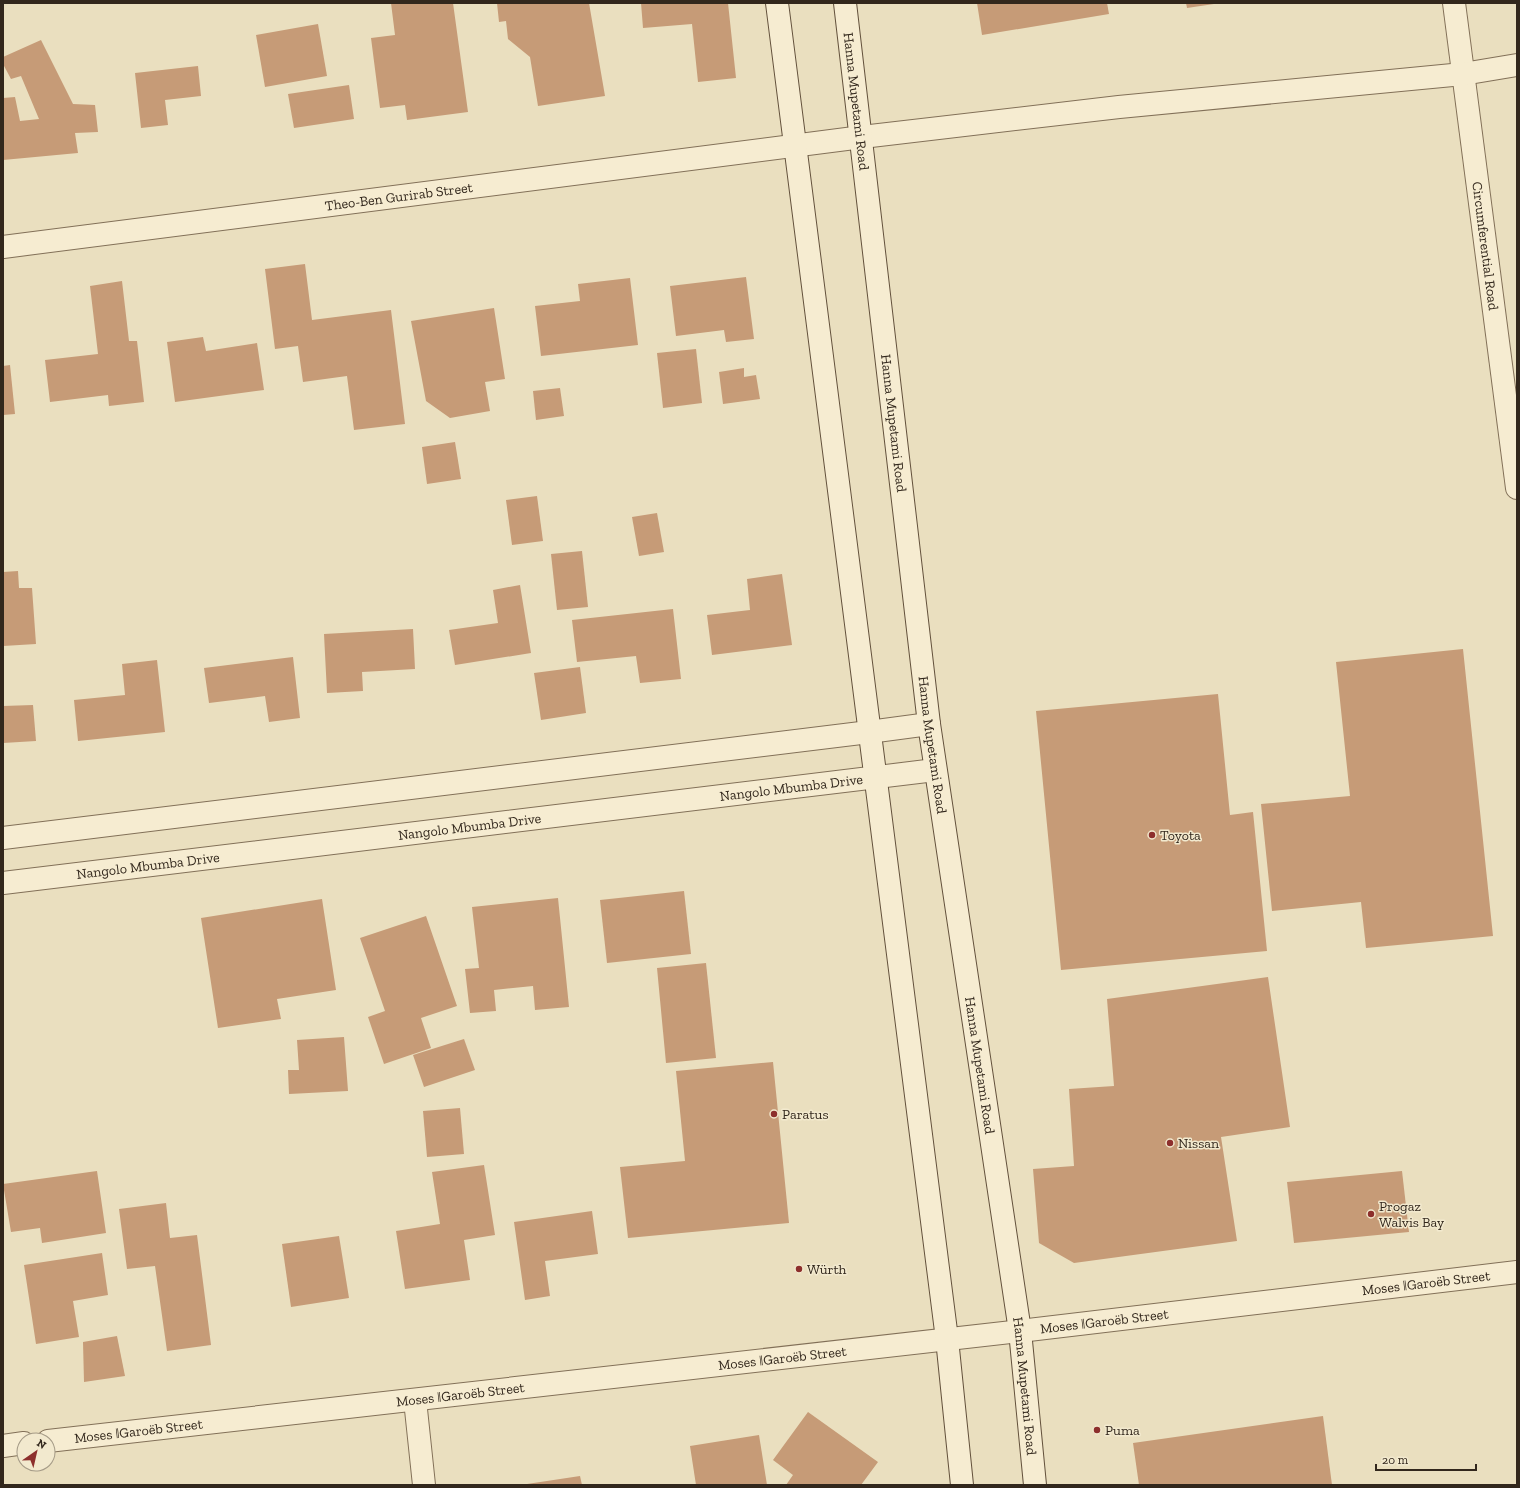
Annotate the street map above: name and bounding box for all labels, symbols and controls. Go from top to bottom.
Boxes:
street label: Hanna Mupetami Road [839,32,872,172]
street label: Theo-Ben Gurirab Street [324,179,474,215]
street label: Circumferential Road [1468,181,1502,312]
street label: Hanna Mupetami Road [877,353,910,493]
street label: Hanna Mupetami Road [914,675,950,815]
street label: Nangolo Mbumba Drive [719,771,864,805]
street label: Nangolo Mbumba Drive [397,810,543,844]
place label: Toyota [1160,827,1201,844]
marker: Toyota [1147,830,1157,840]
street label: Nangolo Mbumba Drive [75,849,221,883]
street label: Hanna Mupetami Road [961,996,998,1136]
place label: Paratus [782,1106,829,1123]
marker: Paratus [769,1109,779,1119]
place label: Nissan [1178,1135,1219,1152]
marker: Nissan [1165,1138,1175,1148]
place label: Progaz Walvis Bay [1379,1198,1445,1231]
marker: Progaz Walvis Bay [1366,1209,1376,1219]
place label: Würth [807,1261,847,1278]
marker: Würth [794,1264,804,1274]
street label: Moses ǁGaroëb Street [1361,1267,1492,1299]
street label: Moses ǁGaroëb Street [1039,1305,1170,1338]
street label: Hanna Mupetami Road [1009,1316,1040,1456]
street label: Moses ǁGaroëb Street [717,1343,848,1374]
street label: Moses ǁGaroëb Street [395,1379,526,1411]
street label: Moses ǁGaroëb Street [73,1415,204,1447]
place label: Puma [1105,1422,1140,1439]
marker: Puma [1092,1425,1102,1435]
north arrow [16,1432,56,1472]
text: N [34,1436,49,1452]
scale bar [1376,1446,1476,1472]
text: 20 m [1382,1453,1409,1467]

